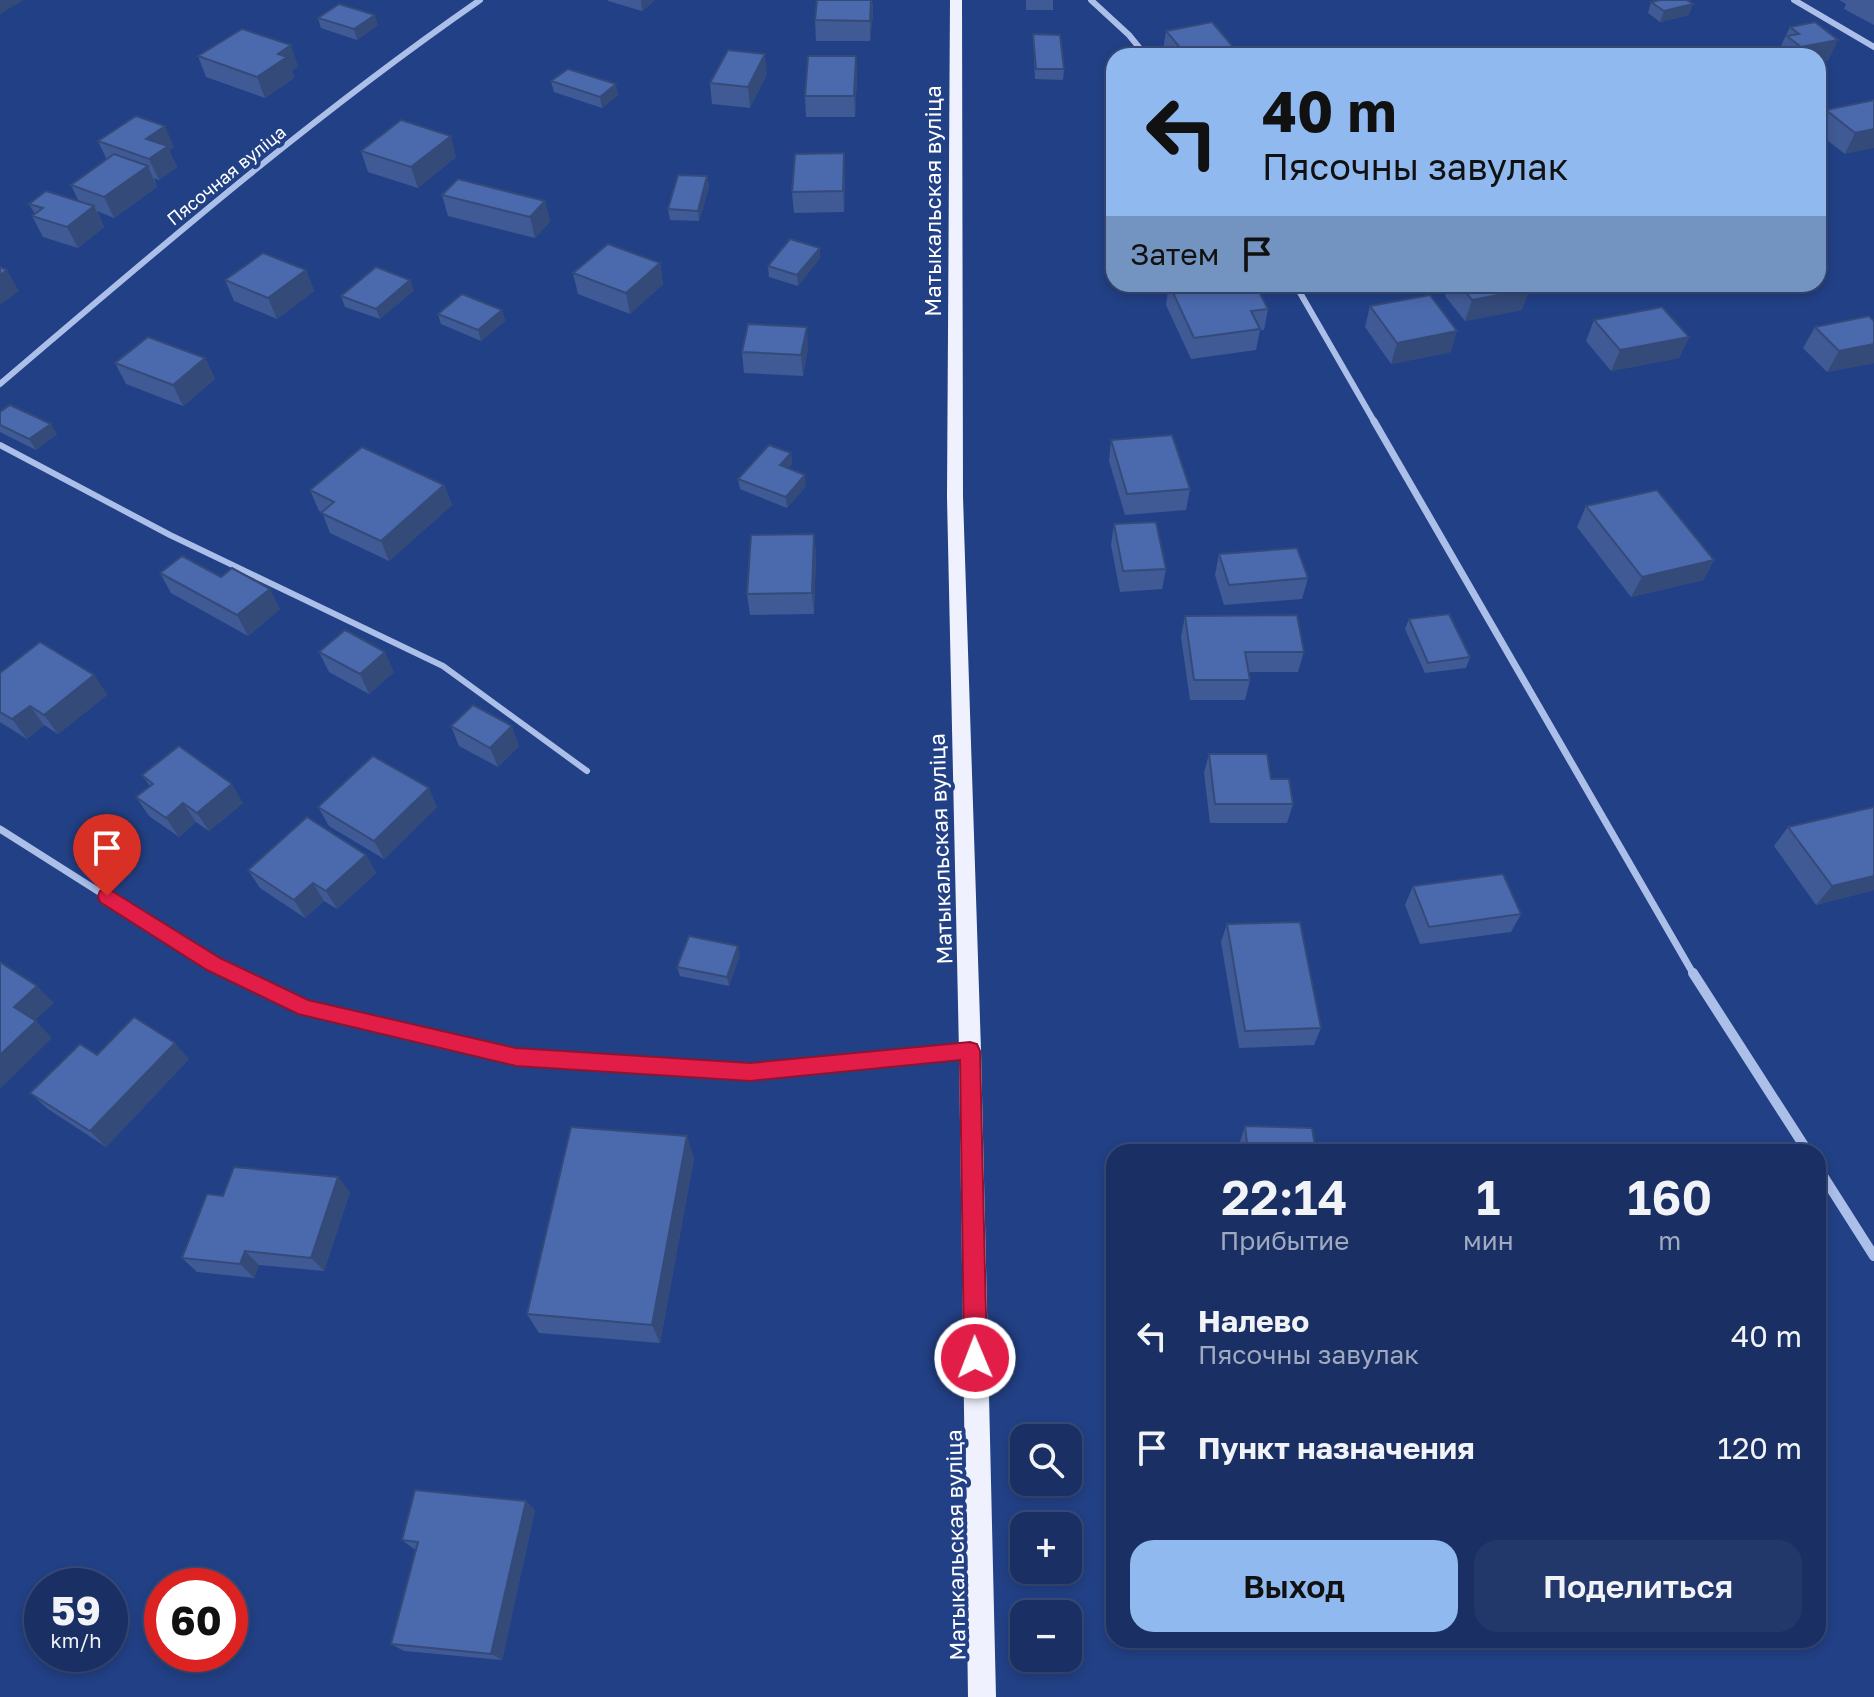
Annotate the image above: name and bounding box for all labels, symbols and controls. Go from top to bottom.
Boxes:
text: 40 m [1262,77,1396,144]
icon: left [1130,80,1234,184]
street label: Матыкальская вуліца [919,85,946,317]
street label: Пясочная вуліца [162,120,290,230]
text: Пясочны завулак [1262,145,1568,188]
icon: arrive [1235,232,1279,276]
text: Затем [1130,236,1219,272]
street label: Матыкальская вуліца [922,733,958,965]
pin [73,814,141,896]
icon: arrive [85,826,129,870]
text: 22:14 [1221,1168,1348,1226]
text: 1 [1476,1168,1500,1226]
text: 160 [1627,1168,1712,1226]
text: Прибытие [1220,1225,1349,1256]
text: мин [1463,1225,1514,1256]
text: m [1658,1225,1681,1256]
text: Налево [1198,1303,1309,1339]
icon: left [1130,1314,1174,1358]
position arrow [933,1316,1017,1400]
text: 40 m [1731,1318,1802,1354]
text: Пясочны завулак [1198,1339,1419,1370]
map controls [1010,1424,1082,1672]
button: search [1010,1424,1082,1496]
icon: arrive [1130,1426,1174,1470]
street label: Матыкальская вуліца [939,1429,971,1661]
text: Пункт назначения [1198,1430,1475,1466]
text: 120 m [1717,1430,1802,1466]
button: + [1010,1512,1082,1584]
button: Выход [1130,1540,1458,1632]
button: Поделиться [1474,1540,1802,1632]
speed limit sign: 60 [144,1568,248,1672]
text: 59 [51,1586,101,1634]
button: − [1010,1600,1082,1672]
text: km/h [51,1628,101,1652]

